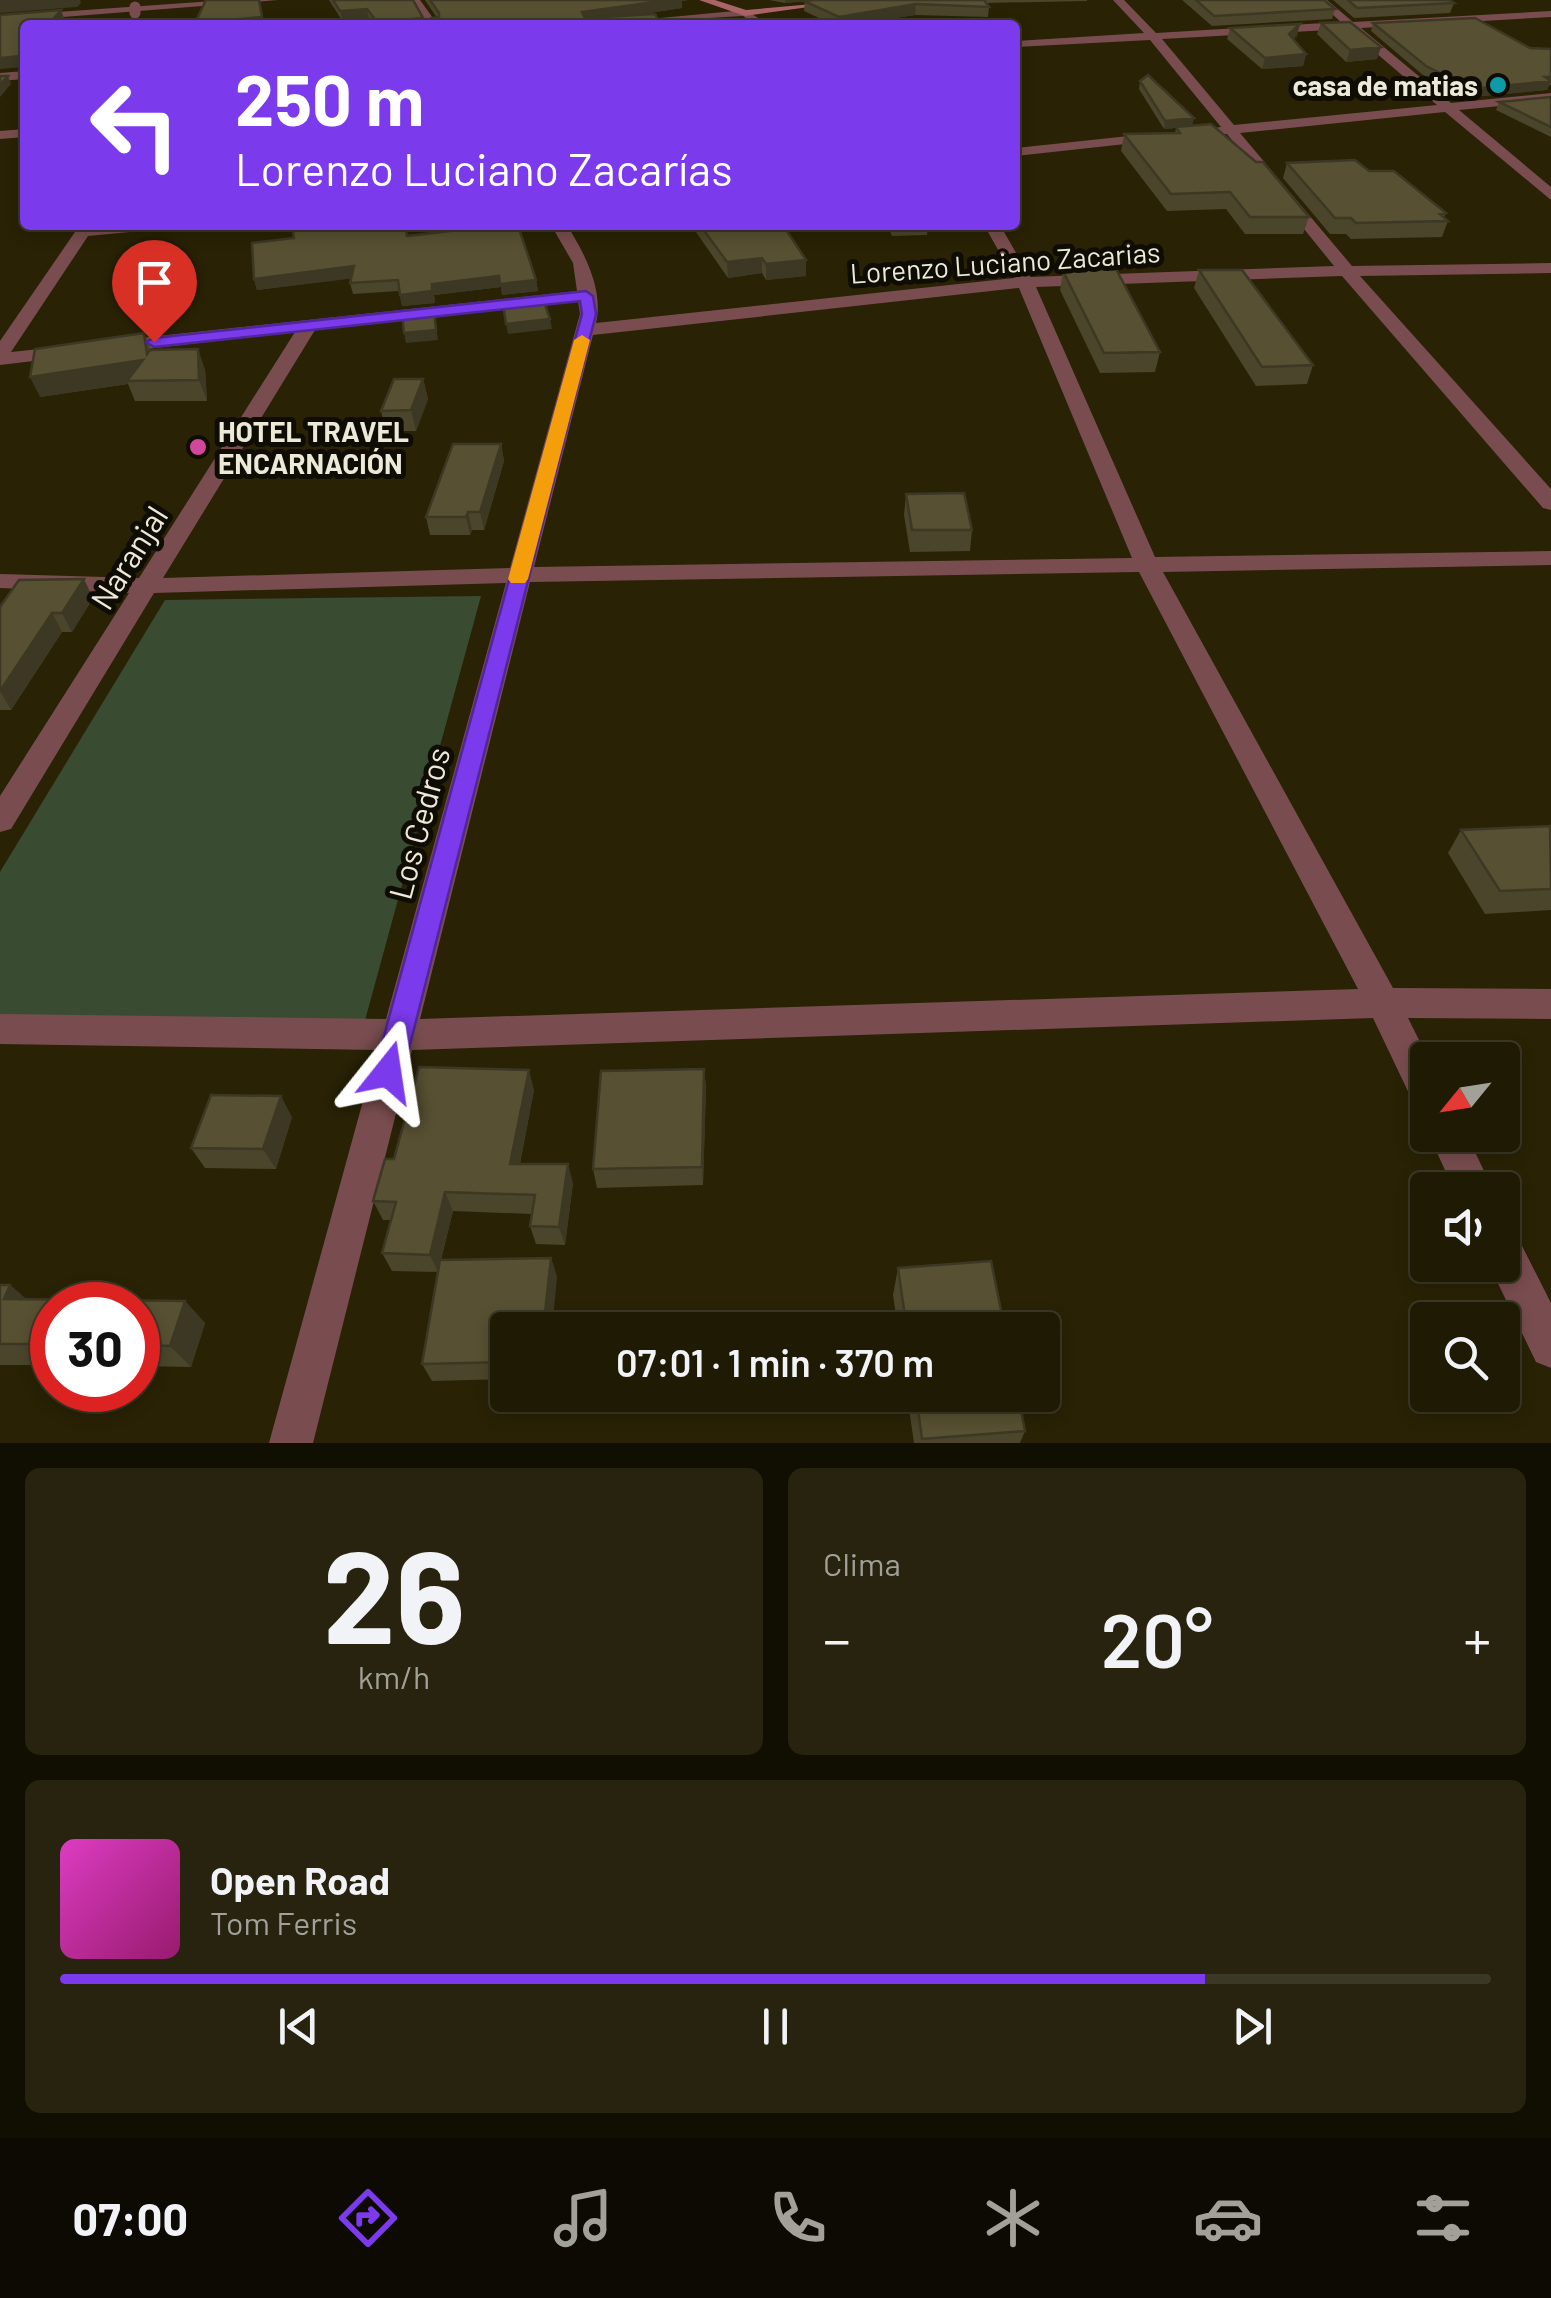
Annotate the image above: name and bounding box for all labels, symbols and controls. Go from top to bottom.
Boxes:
text: 250 m [235,56,424,140]
icon: left [70,60,200,190]
place label: casa de matias [1293,68,1478,102]
marker: casa de matias [1487,74,1509,96]
text: Lorenzo Luciano Zacarías [235,141,733,195]
street label: Lorenzo Luciano Zacarias [849,234,1161,290]
pin [112,240,197,343]
icon: arrive [127,255,182,310]
place label: HOTEL TRAVEL ENCARNACIÓN [218,414,409,480]
marker: HOTEL TRAVEL ENCARNACIÓN [187,436,209,458]
street label: Naranjal [81,498,175,616]
street label: Los Cedros [380,743,456,903]
position arrow [336,1020,440,1124]
north arrow [1410,1042,1520,1152]
map controls [1410,1042,1520,1412]
button: sound [1410,1172,1520,1282]
speed limit sign: 30 [30,1282,160,1412]
button: search [1410,1302,1520,1412]
text: 07:01 · 1 min · 370 m [616,1339,934,1385]
text: 26 [323,1514,465,1670]
text: Clima [823,1544,901,1582]
text: 20° [1101,1593,1213,1683]
text: − [823,1605,851,1671]
text: + [1463,1605,1491,1671]
text: km/h [358,1657,430,1695]
text: Open Road [210,1857,390,1903]
text: Tom Ferris [210,1903,357,1941]
icon: previous [271,1999,326,2054]
icon: pause [748,1999,803,2054]
icon: next [1225,1999,1280,2054]
icon: directions [333,2183,403,2253]
icon: music [548,2183,618,2253]
icon: phone [763,2183,833,2253]
icon: climate [978,2183,1048,2253]
icon: car [1193,2183,1263,2253]
icon: filters [1408,2183,1478,2253]
text: 07:00 [73,2191,188,2245]

